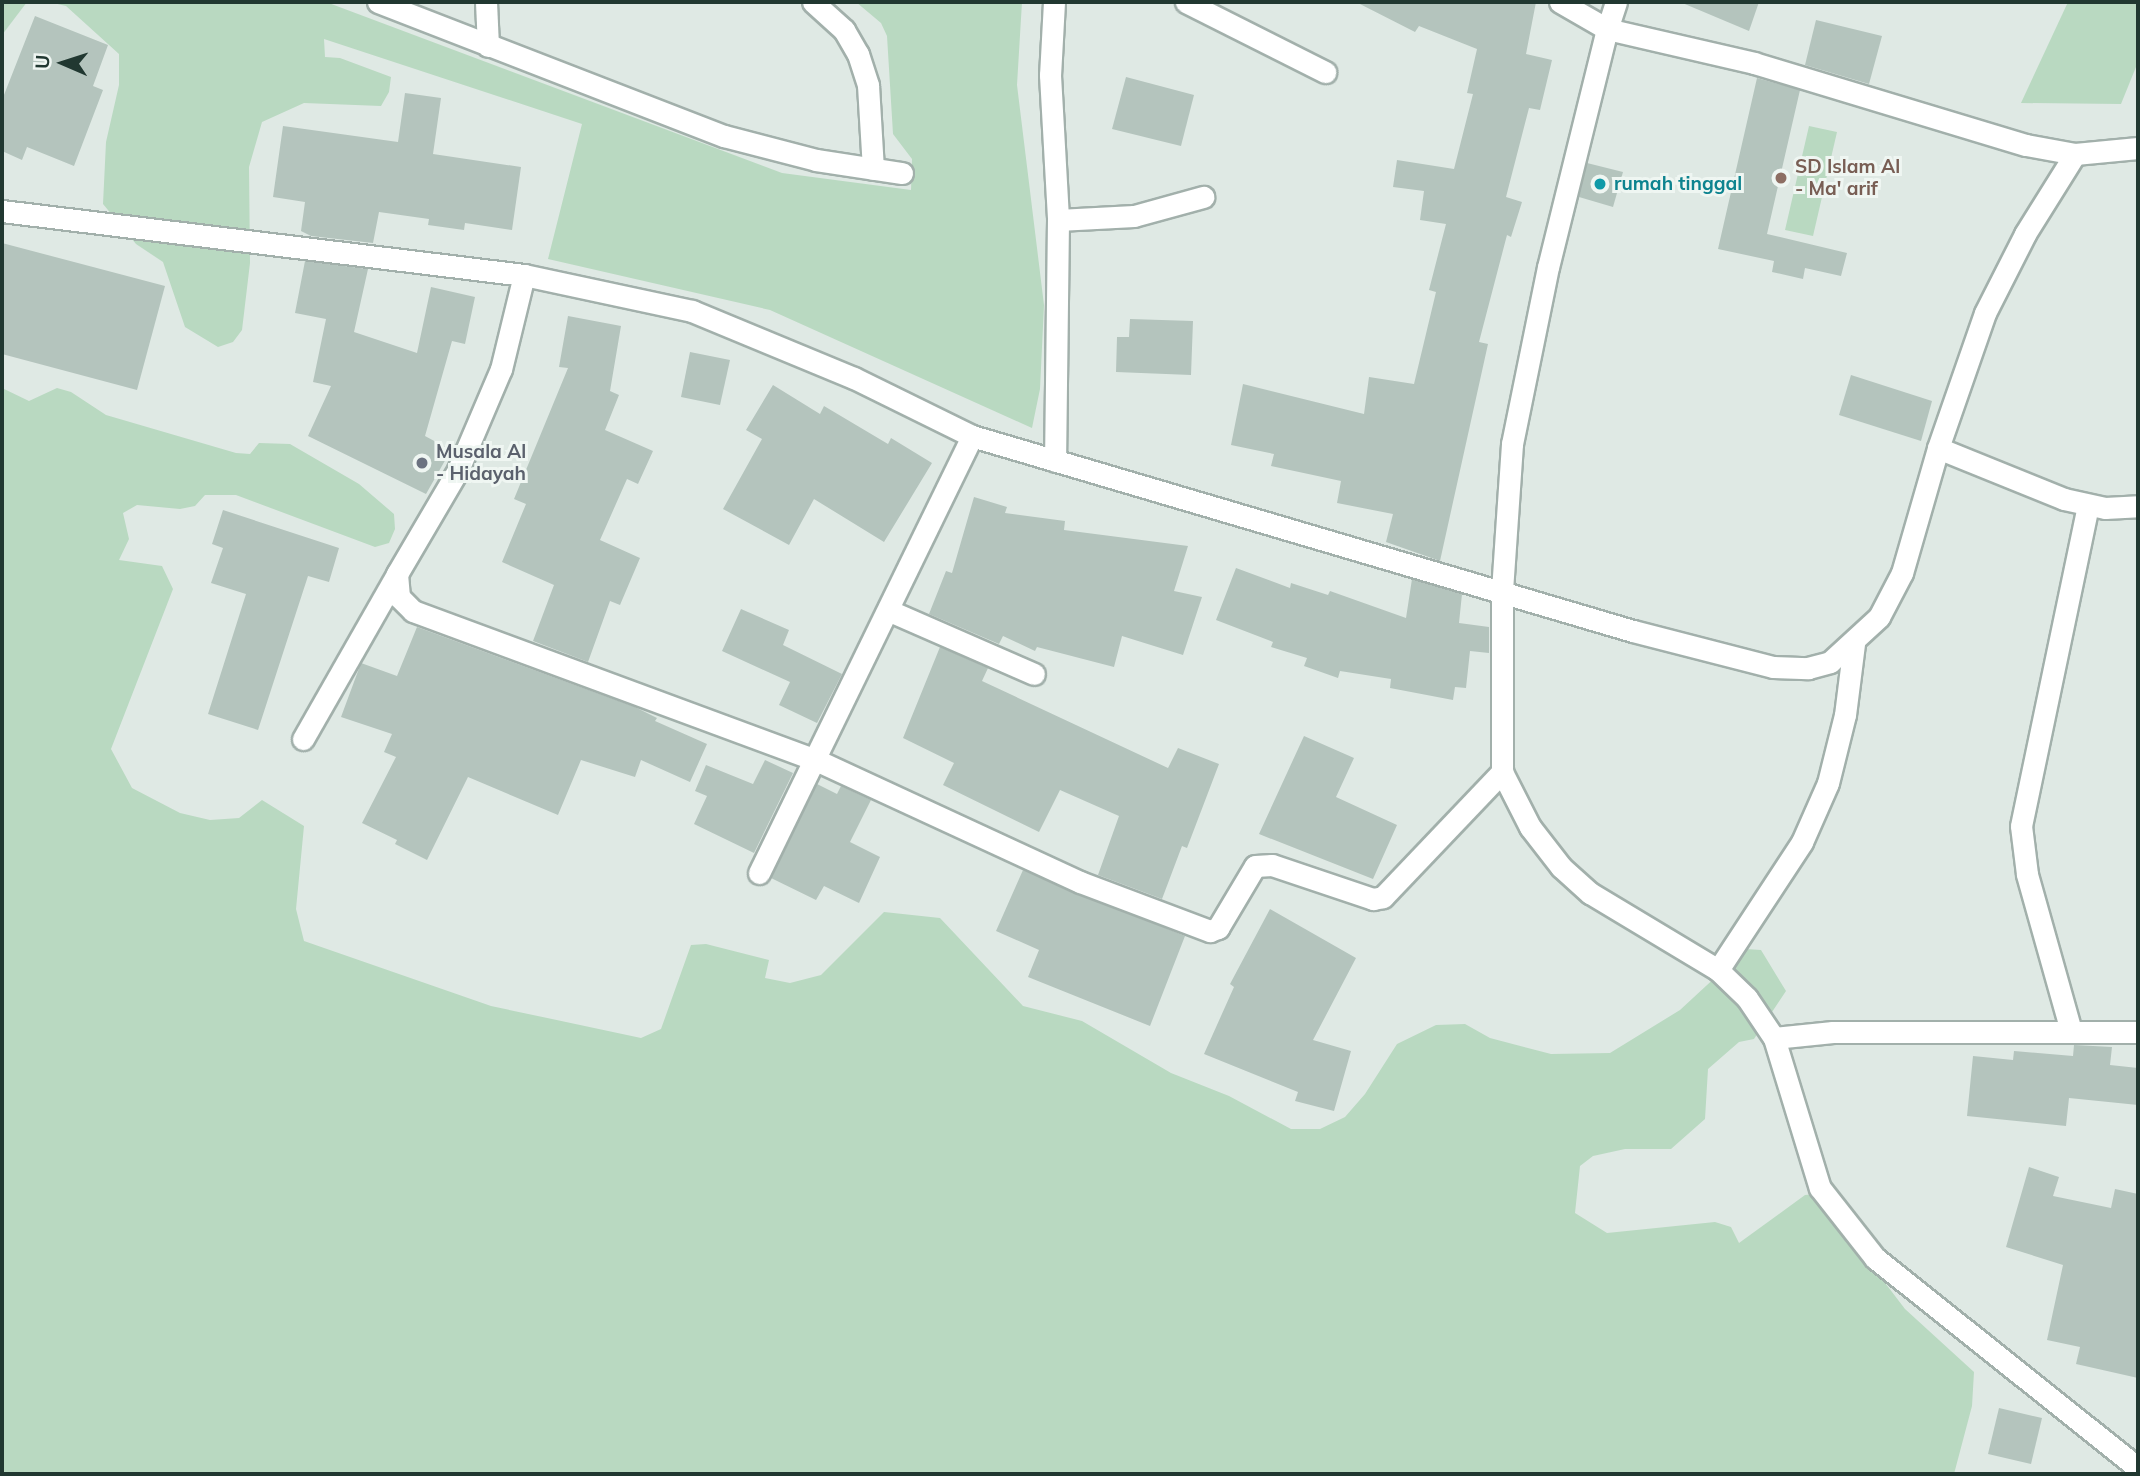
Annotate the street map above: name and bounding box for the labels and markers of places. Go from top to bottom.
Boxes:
place label: SD Islam Al - Ma' arif [1795,156,1900,200]
marker: SD Islam Al - Ma' arif [1773,170,1789,186]
place label: rumah tinggal [1614,173,1742,195]
marker: rumah tinggal [1592,176,1608,192]
place label: Musala Al - Hidayah [436,441,526,485]
marker: Musala Al - Hidayah [414,455,430,471]

